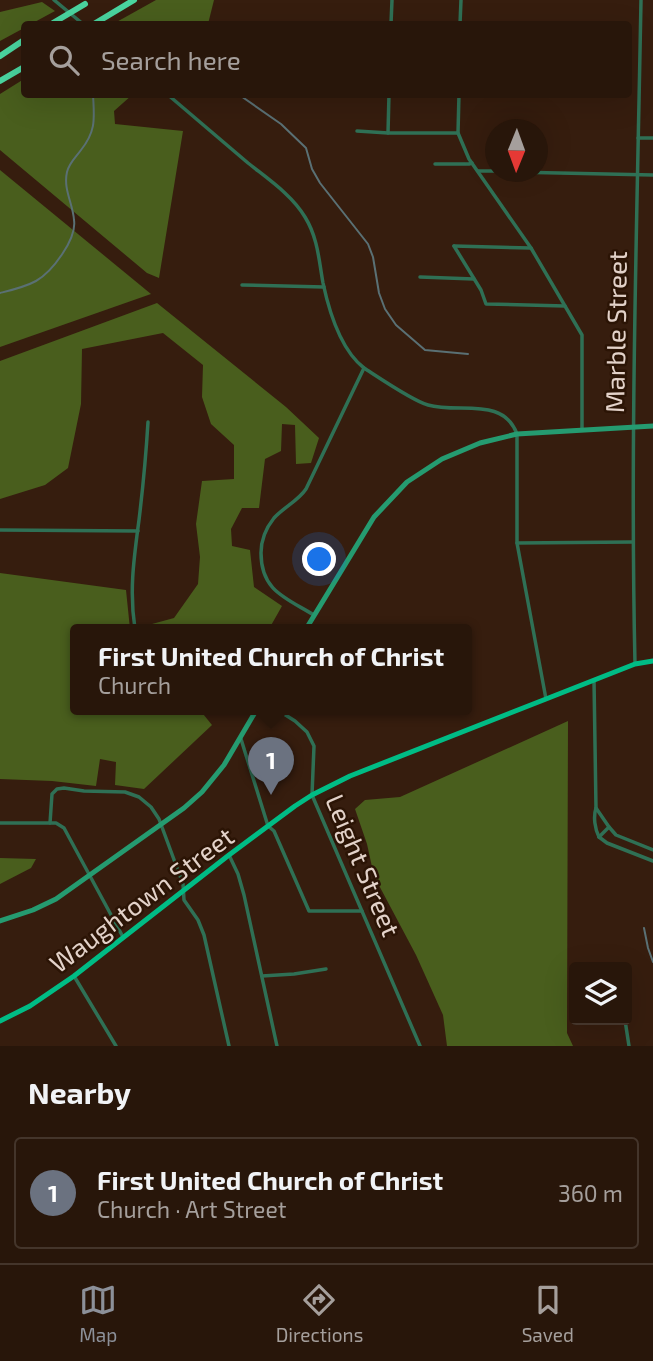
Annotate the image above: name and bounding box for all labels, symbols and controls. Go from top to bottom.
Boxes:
search box [21,21,632,98]
icon: search [45,41,83,79]
text: Search here [101,44,241,75]
north arrow [485,119,548,182]
street label: Marble Street [598,251,632,413]
your location [302,542,336,576]
popup [70,624,472,715]
text: First United Church of Christ [98,640,444,671]
text: Church [98,671,171,699]
pin: 1 [248,737,294,795]
street label: Leight Street [320,789,408,941]
street label: Waughtown Street [43,820,239,978]
map controls [569,962,632,1025]
button: layers [569,962,632,1025]
text: Nearby [28,1074,131,1110]
text: First United Church of Christ [97,1164,443,1195]
text: 1 [48,1179,58,1207]
text: 360 m [558,1179,623,1207]
text: Church · Art Street [97,1195,287,1223]
tab: Map [79,1281,117,1346]
tab: Directions [276,1281,363,1346]
tab: Saved [522,1281,574,1346]

